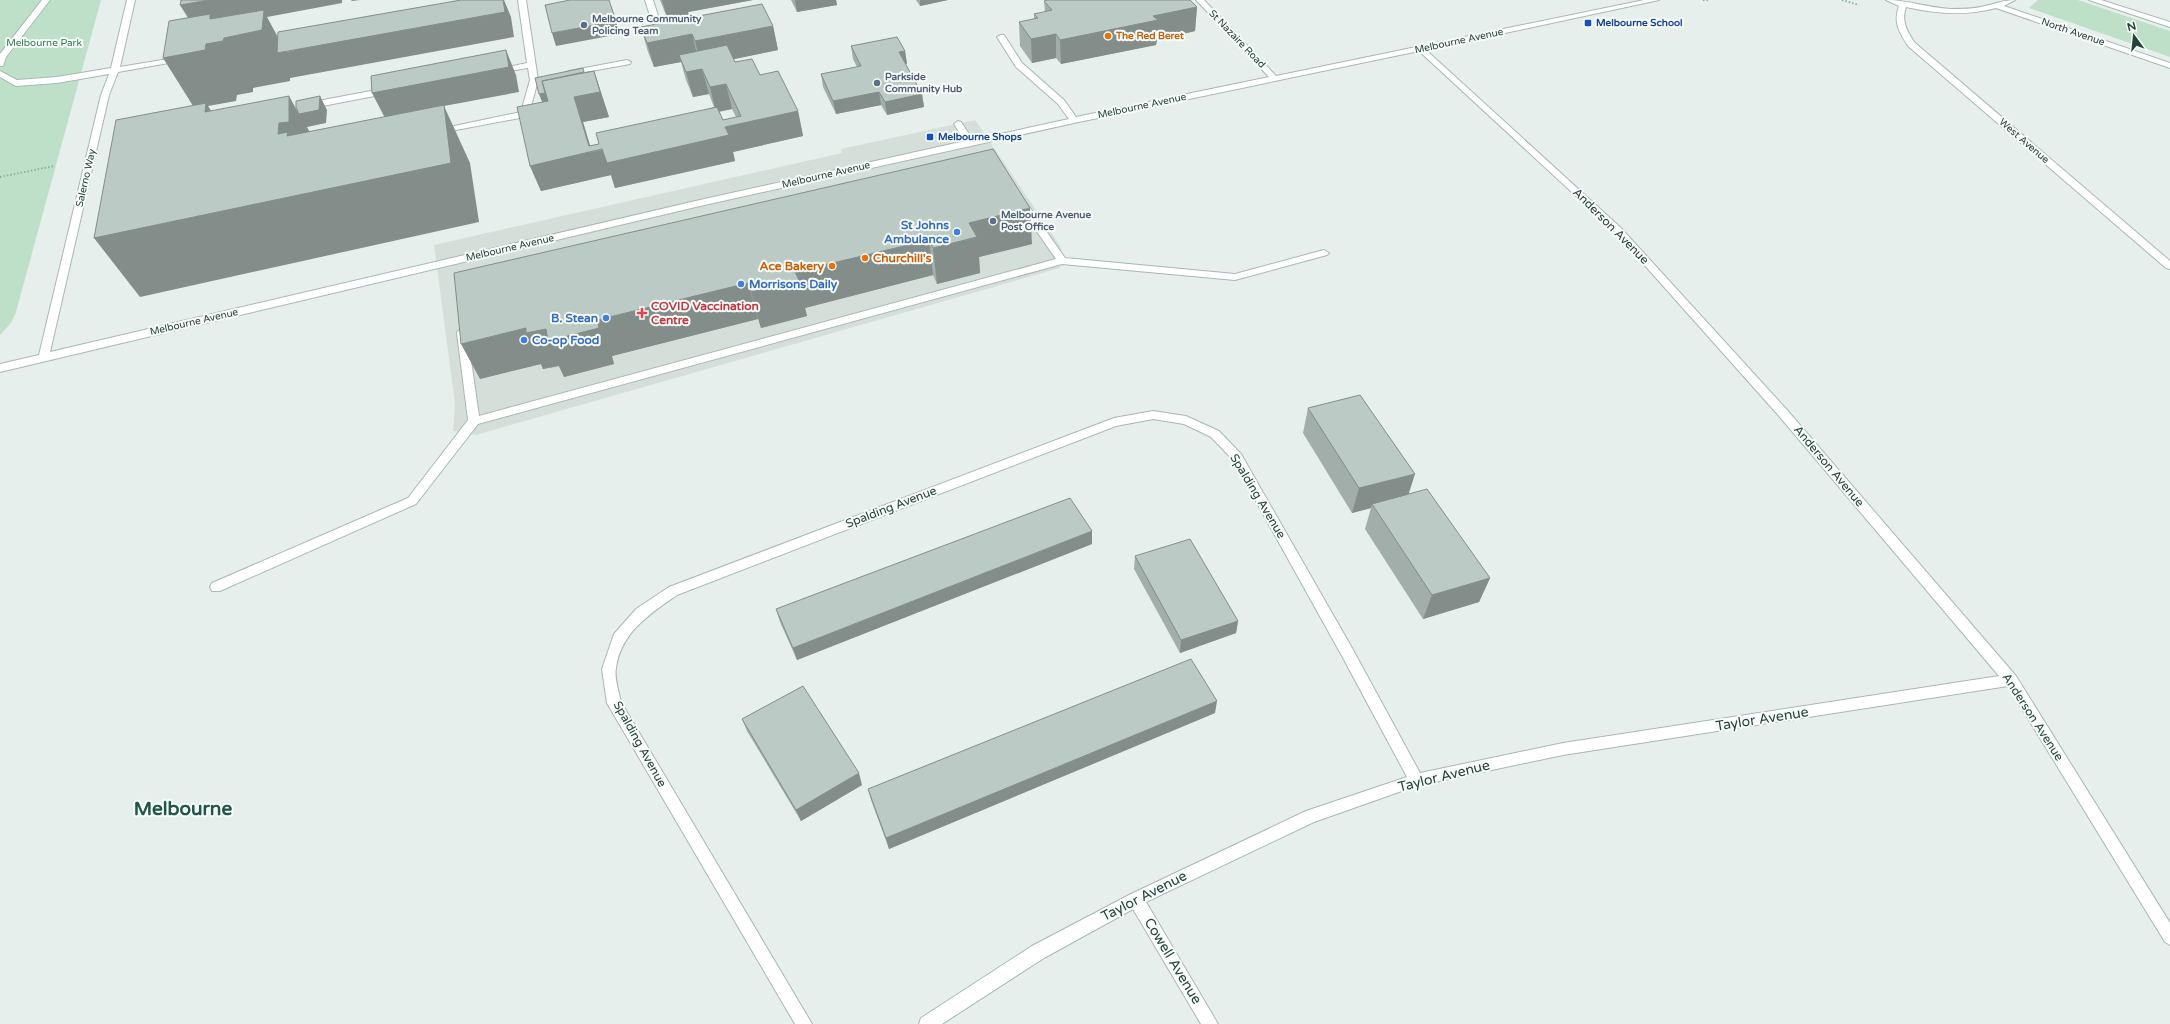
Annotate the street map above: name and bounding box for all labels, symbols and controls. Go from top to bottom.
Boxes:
street label: St Nazaire Road [1206,7,1268,71]
place label: Melbourne Community Policing Team [592,13,702,37]
street label: North Avenue [2040,16,2107,49]
north arrow [2114,16,2154,56]
place label: Melbourne School [1596,17,1683,29]
marker: Melbourne School [1583,18,1593,28]
text: N [2126,19,2137,34]
marker: Melbourne Community Policing Team [579,20,589,30]
street label: Melbourne Avenue [1414,26,1505,56]
place label: The Red Beret [1115,30,1184,42]
marker: The Red Beret [1103,31,1113,41]
park label: Melbourne Park [6,37,82,49]
place label: Parkside Community Hub [885,71,963,95]
marker: Parkside Community Hub [872,78,882,88]
street label: Melbourne Avenue [1097,91,1188,121]
street label: West Avenue [1997,116,2052,166]
place label: Melbourne Shops [938,131,1022,143]
marker: Melbourne Shops [925,132,935,142]
street label: Salerno Way [74,147,99,208]
street label: Melbourne Avenue [781,159,872,191]
street label: Anderson Avenue [1570,185,1652,267]
place label: Melbourne Avenue Post Office [1001,209,1091,233]
marker: Melbourne Avenue Post Office [988,216,998,226]
place label: St Johns Ambulance [884,218,949,246]
marker: St Johns Ambulance [952,227,962,237]
street label: Melbourne Avenue [465,232,556,264]
place label: Churchill's [873,251,932,265]
marker: Churchill's [860,253,870,263]
place label: Ace Bakery [760,259,825,274]
marker: Ace Bakery [827,261,837,271]
place label: Morrisons Daily [749,277,838,292]
marker: Morrisons Daily [736,279,746,289]
place label: COVID Vaccination Centre [651,299,759,327]
street label: Melbourne Avenue [149,306,240,338]
marker: COVID Vaccination Centre [636,307,648,319]
place label: B. Stean [551,311,598,325]
marker: B. Stean [601,313,611,323]
place label: Co-op Food [532,333,599,348]
marker: Co-op Food [519,335,529,345]
street label: Anderson Avenue [1791,423,1867,510]
street label: Spalding Avenue [1227,451,1289,541]
street label: Spalding Avenue [844,483,939,531]
street label: Anderson Avenue [1999,671,2067,764]
street label: Spalding Avenue [611,699,670,790]
street label: Taylor Avenue [1714,703,1810,735]
street label: Taylor Avenue [1396,756,1492,796]
district label: Melbourne [134,798,232,820]
street label: Taylor Avenue [1098,867,1190,925]
street label: Cowell Avenue [1141,915,1205,1007]

